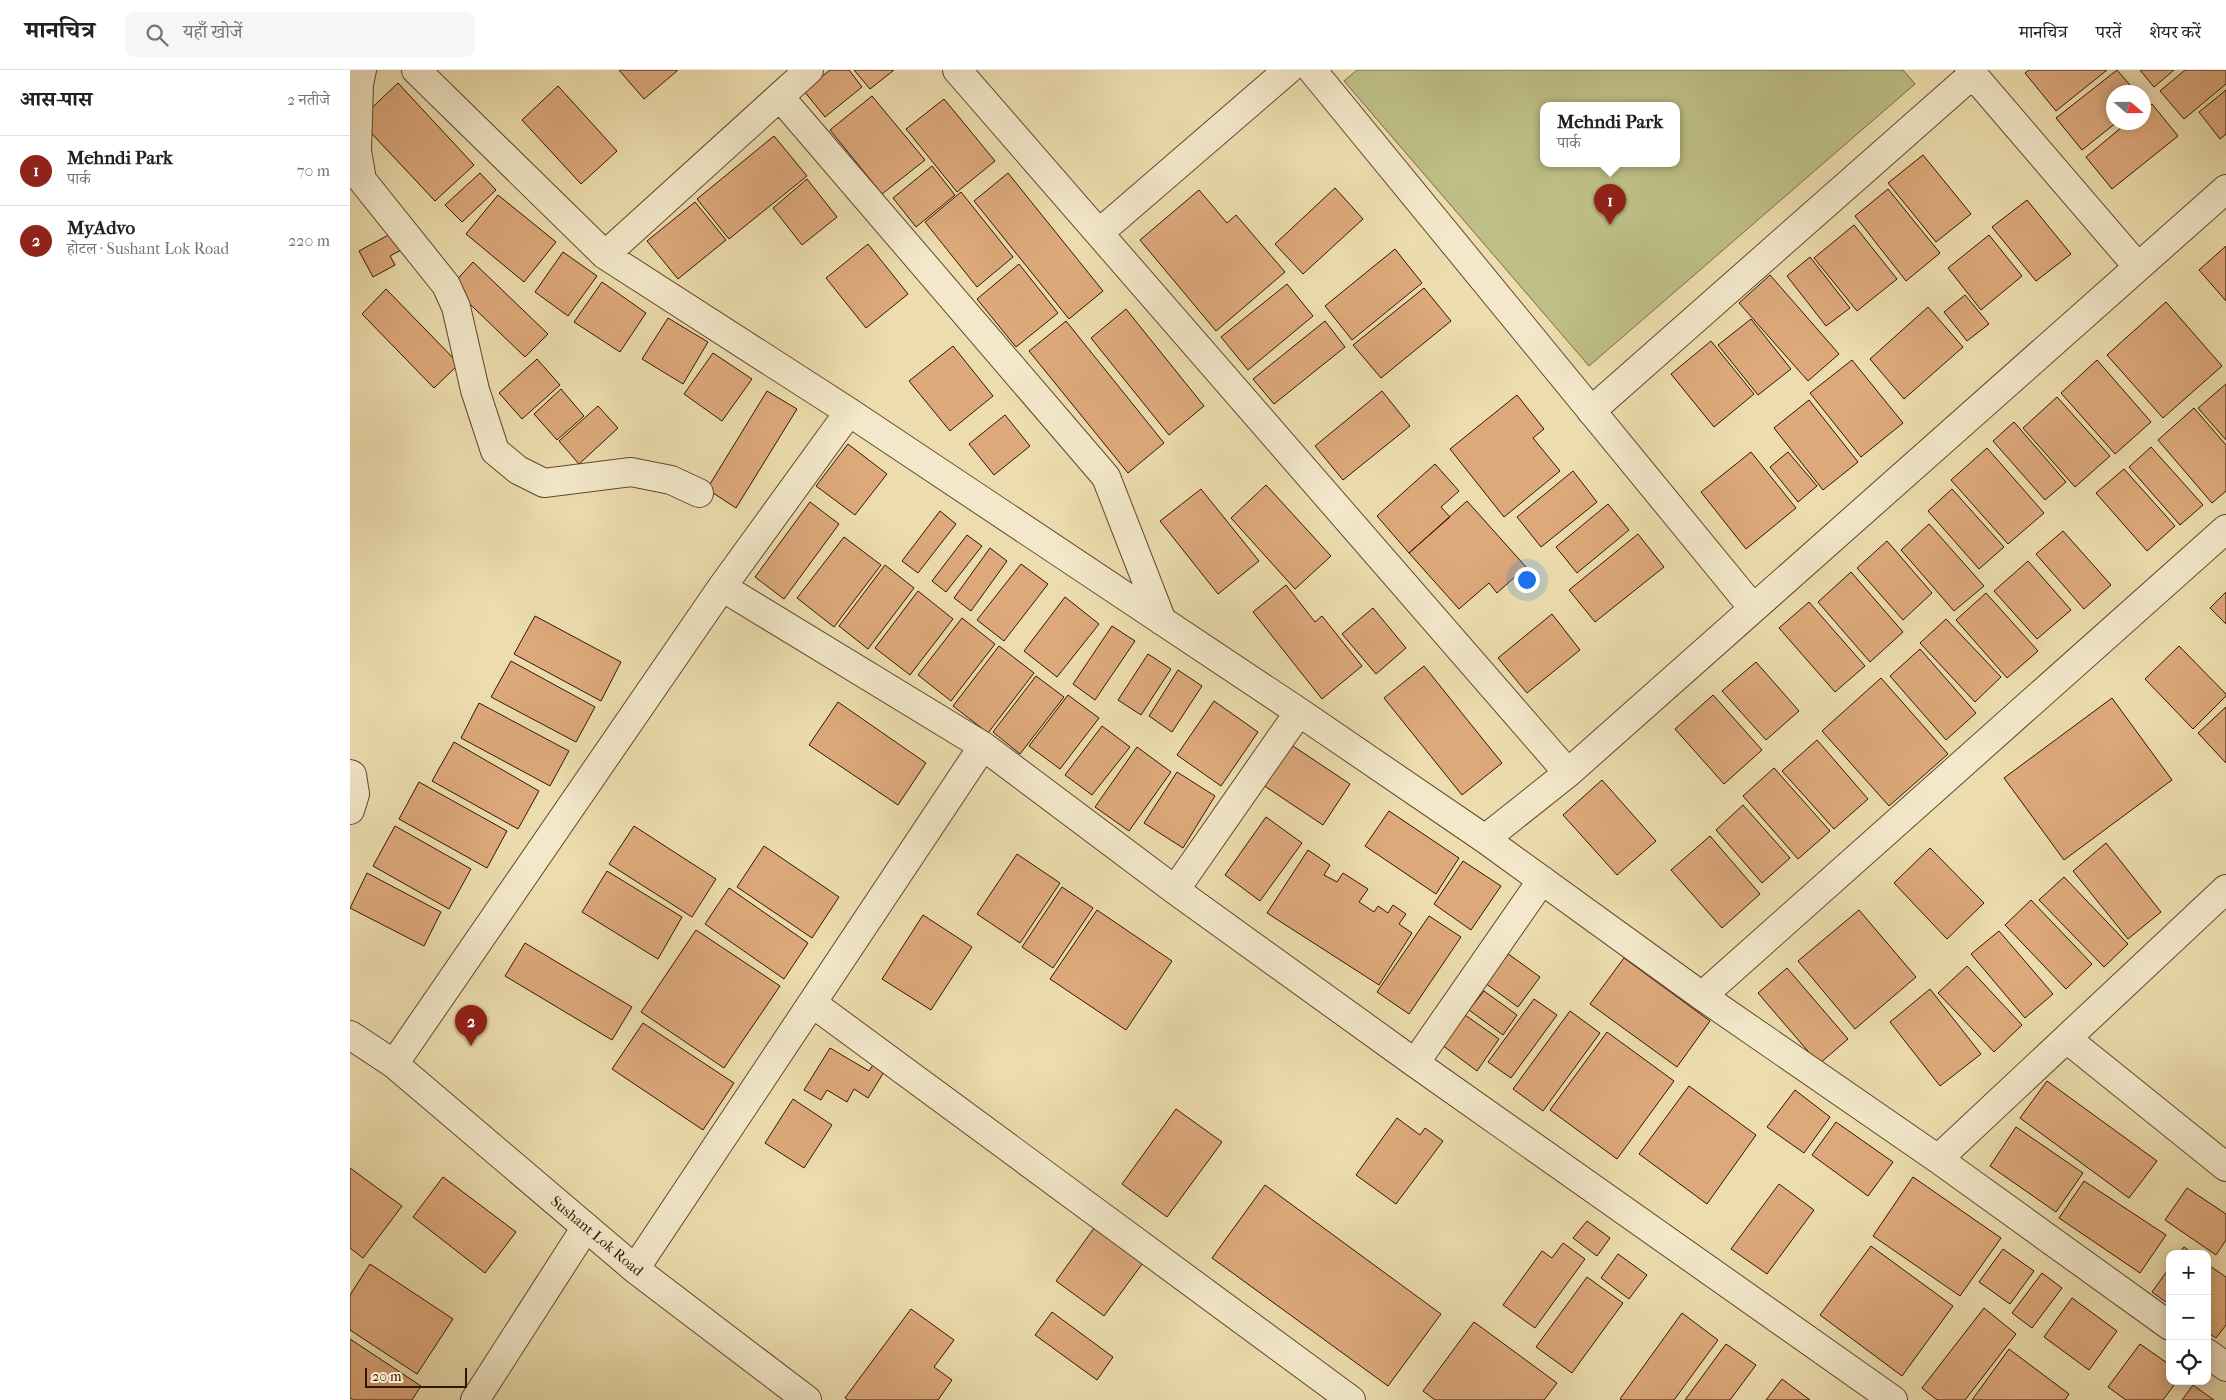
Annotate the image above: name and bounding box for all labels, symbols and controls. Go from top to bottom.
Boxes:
search box [125,12,475,57]
text: मानचित्र [25,16,95,44]
icon: search [143,21,171,49]
text: यहाँ खोजें [183,21,243,43]
text: मानचित्र [2019,22,2068,43]
text: परतें [2096,22,2121,43]
text: शेयर करें [2149,22,2201,43]
north arrow [2106,85,2151,130]
text: आस-पास [20,87,92,111]
text: 2 नतीजे [287,90,330,109]
popup [1540,102,1680,167]
text: Mehndi Park [1557,111,1663,133]
text: पार्क [1557,133,1581,152]
text: Mehndi Park [67,147,173,169]
text: 1 [33,161,39,180]
text: 70 m [297,161,330,180]
text: पार्क [67,169,91,188]
pin: 1 [1594,184,1626,225]
text: MyAdvo [67,217,135,239]
text: 2 [32,231,40,250]
text: 220 m [288,231,330,250]
text: होटल · Sushant Lok Road [67,239,229,258]
your location [1514,567,1540,593]
pin: 2 [455,1005,487,1046]
street label: Sushant Lok Road [547,1192,648,1280]
map controls [2166,1250,2211,1385]
button: + [2166,1250,2211,1295]
button: − [2166,1295,2211,1340]
button: locate [2166,1340,2211,1385]
scale bar [365,1365,468,1388]
text: 20 m [372,1368,402,1385]

